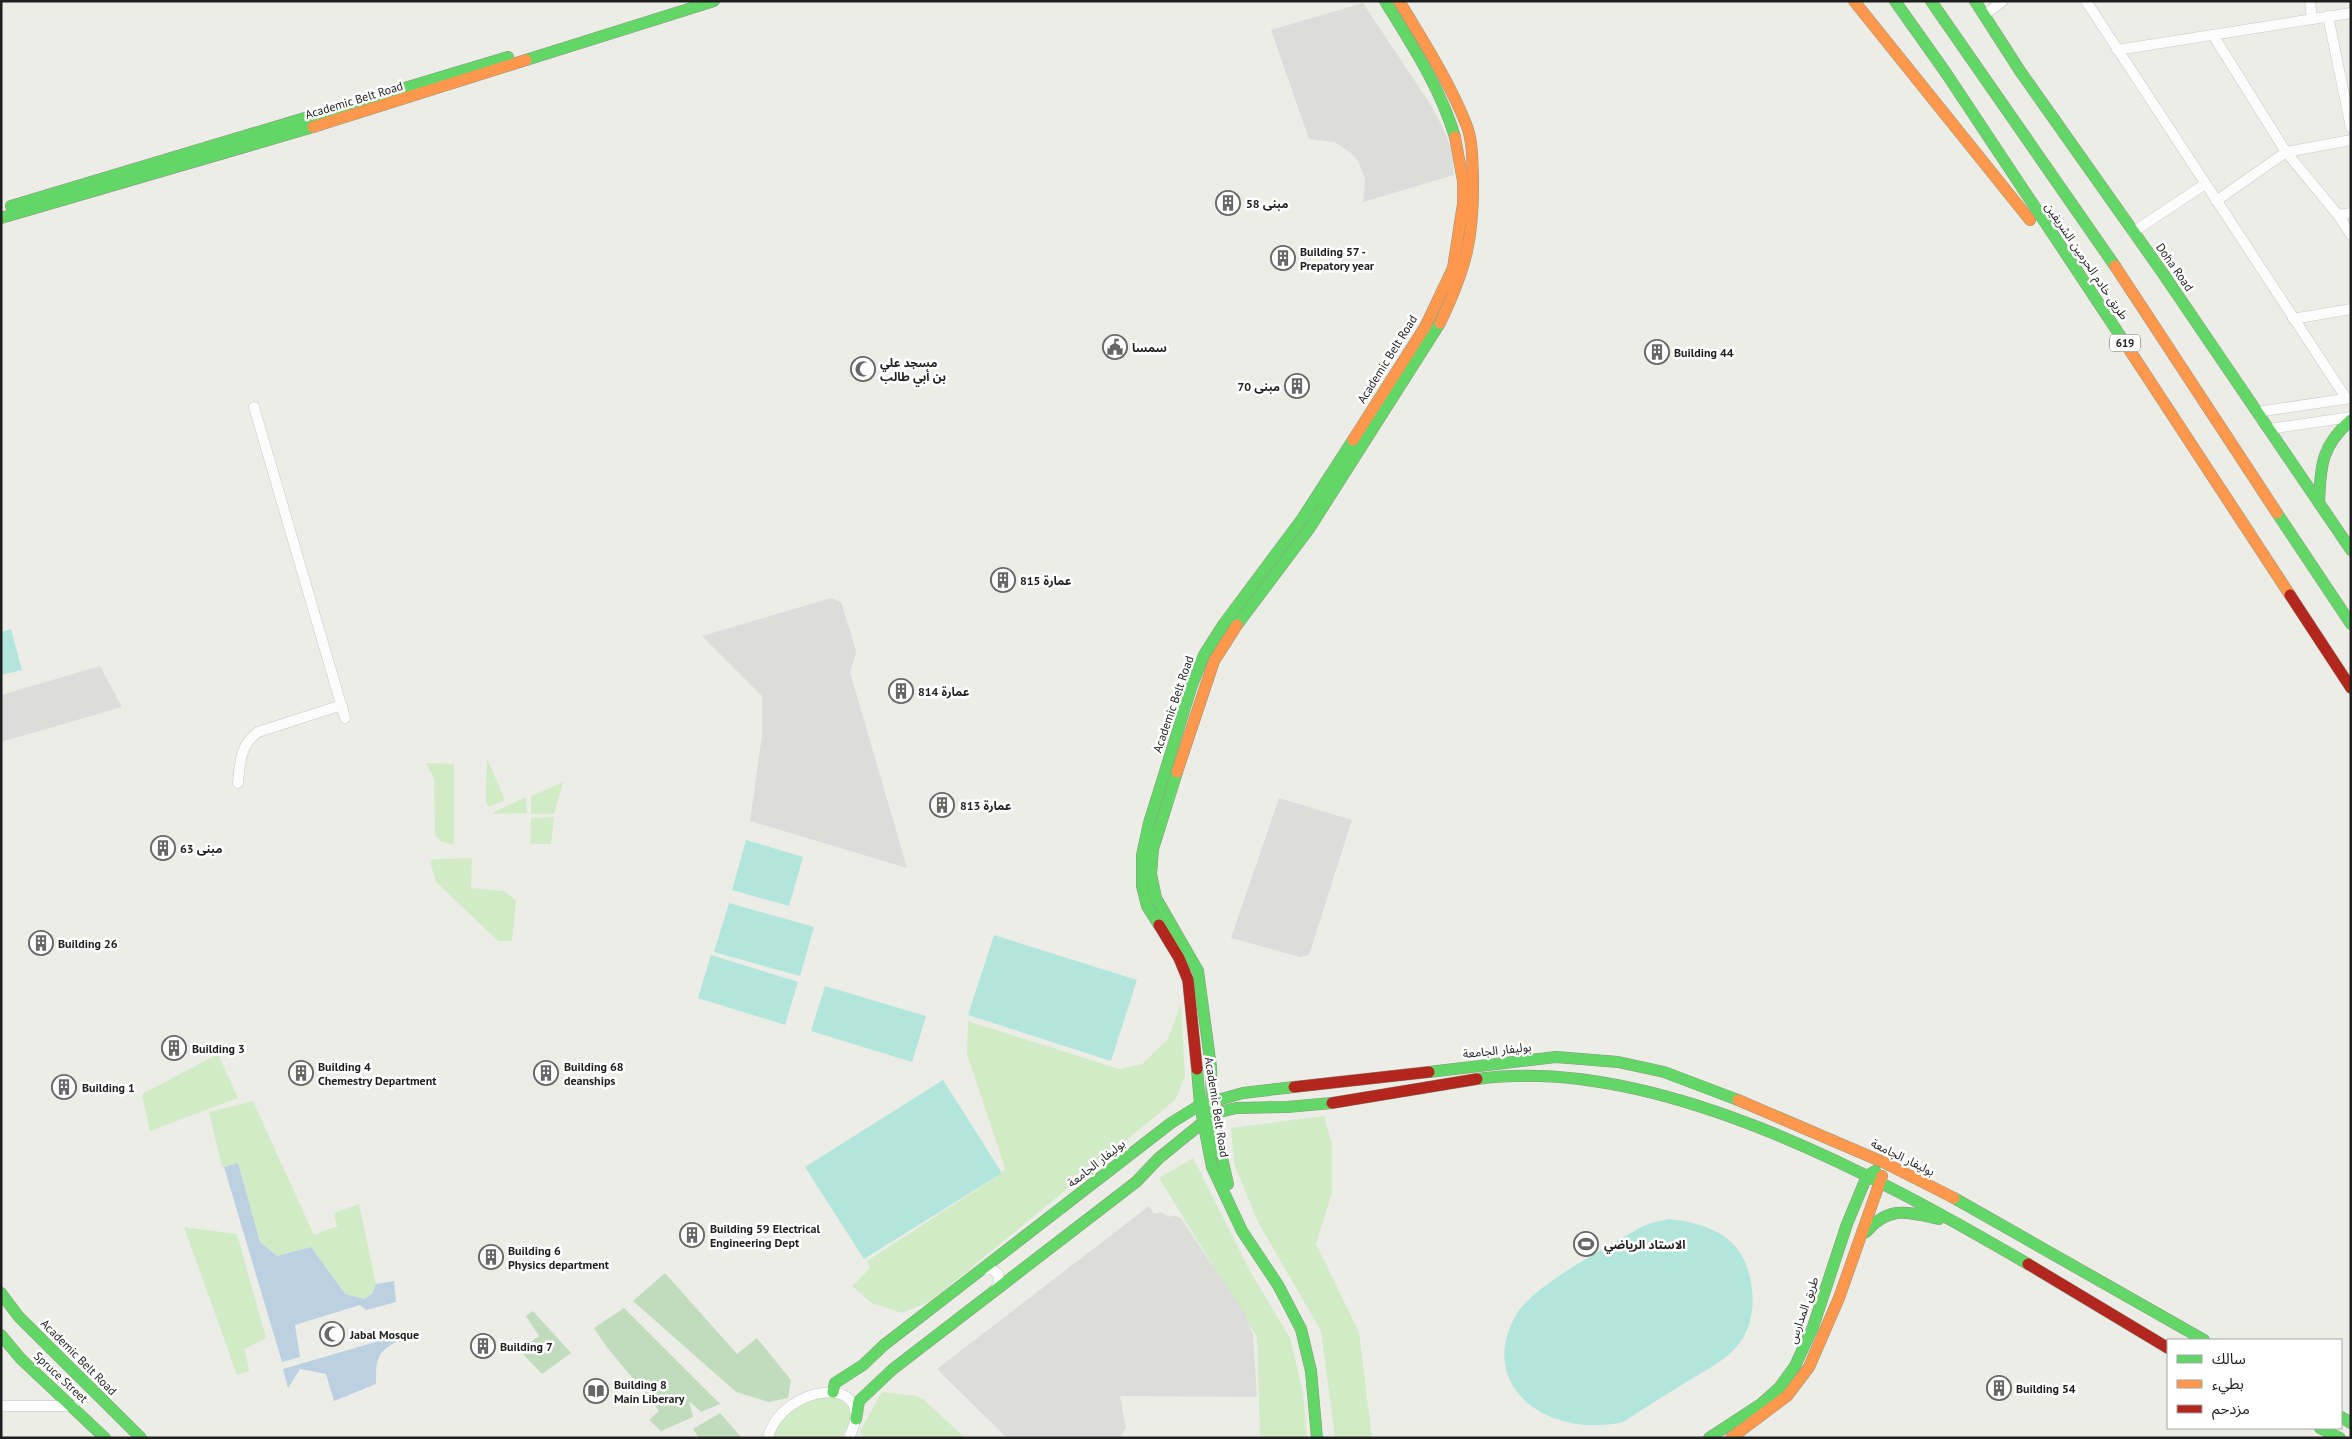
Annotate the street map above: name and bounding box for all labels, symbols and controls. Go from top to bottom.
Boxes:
street label: Academic Belt Road [303,78,405,122]
building icon: مبنى 58 [1215,190,1241,216]
place label: مبنى 58 [1246,196,1288,211]
street label: طريق خادم الحرمين الشريفين [2040,199,2132,324]
street label: Doha Road [2153,240,2197,294]
place label: Building 57 - Prepatory year [1300,244,1375,273]
building icon: Building 57 - Prepatory year [1270,245,1296,271]
street label: Academic Belt Road [1354,312,1420,406]
public building icon: سمسا [1102,334,1128,360]
road number: 619 [2110,334,2140,352]
building icon: Building 44 [1644,339,1670,365]
place label: سمسا [1132,340,1167,355]
place label: Building 44 [1674,345,1734,360]
place label: مسجد علي بن أبي طالب [880,355,946,386]
mosque icon: مسجد علي بن أبي طالب [850,356,876,382]
building icon: مبنى 70 [1284,373,1310,399]
place label: مبنى 70 [1238,379,1280,394]
building icon: عمارة 815 [990,567,1016,593]
place label: عمارة 815 [1020,573,1072,588]
street label: Academic Belt Road [1149,654,1197,754]
building icon: عمارة 814 [888,678,914,704]
place label: عمارة 814 [918,684,970,699]
building icon: عمارة 813 [929,792,955,818]
place label: عمارة 813 [960,798,1012,813]
building icon: مبنى 63 [150,835,176,861]
place label: مبنى 63 [180,841,222,856]
building icon: Building 26 [28,930,54,956]
place label: Building 26 [58,936,118,951]
building icon: Building 3 [161,1035,187,1061]
street label: بوليفار الجامعة [1462,1039,1532,1061]
place label: Building 3 [192,1041,245,1056]
street label: Academic Belt Road [1202,1056,1232,1158]
place label: Building 4 Chemestry Department [318,1059,437,1088]
place label: Building 68 deanships [564,1059,624,1088]
building icon: Building 4 Chemestry Department [288,1060,314,1086]
building icon: Building 68 deanships [533,1060,559,1086]
building icon: Building 1 [51,1074,77,1100]
place label: Building 1 [82,1080,135,1095]
street label: بوليفار الجامعة [1869,1135,1937,1179]
street label: بوليفار الجامعة [1064,1136,1128,1190]
place label: Building 59 Electrical Engineering Dept [710,1221,820,1250]
building icon: Building 59 Electrical Engineering Dept [679,1222,705,1248]
sports icon: الاستاد الرياضي [1573,1231,1599,1257]
place label: الاستاد الرياضي [1604,1237,1686,1254]
place label: Building 6 Physics department [508,1243,610,1272]
building icon: Building 6 Physics department [478,1244,504,1270]
street label: طريق المدارس [1785,1275,1822,1346]
street label: Academic Belt Road [38,1316,120,1398]
mosque icon: Jabal Mosque [319,1321,345,1347]
place label: Jabal Mosque [349,1327,419,1342]
building icon: Building 7 [470,1333,496,1359]
place label: Building 7 [500,1339,553,1354]
legend [2167,1339,2342,1429]
street label: Spruce Street [31,1348,91,1406]
text: سالك [2212,1349,2246,1368]
text: بطيء [2212,1374,2244,1395]
building icon: Building 54 [1986,1375,2012,1401]
place label: Building 8 Main Liberary [614,1377,685,1406]
library icon: Building 8 Main Liberary [583,1378,609,1404]
place label: Building 54 [2016,1381,2076,1396]
text: مزدحم [2212,1399,2250,1420]

